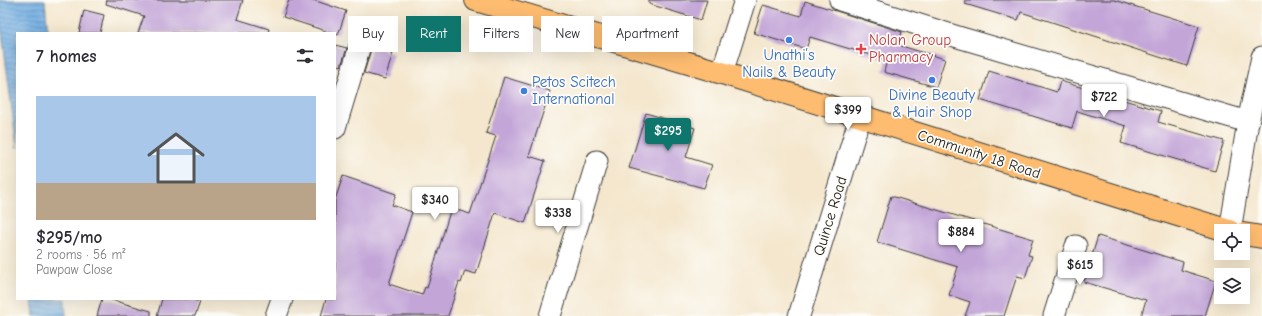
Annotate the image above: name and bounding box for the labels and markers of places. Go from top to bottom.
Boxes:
place label: Nolan Group Pharmacy [869,31,951,66]
marker: Unathi’s Nails & Beauty [784,35,794,45]
marker: Nolan Group Pharmacy [856,44,866,54]
place label: Unathi’s Nails & Beauty [742,46,836,81]
place label: Petos Scitech International [532,73,616,108]
marker: Divine Beauty & Hair Shop [927,75,937,85]
pin: $722 [1080,84,1128,118]
marker: Petos Scitech International [519,86,529,96]
place label: Divine Beauty & Hair Shop [889,86,976,121]
pin: $399 [824,97,872,131]
pin: $295 [644,118,692,152]
pin: $340 [411,187,459,221]
pin: $338 [534,200,582,234]
pin: $884 [937,219,985,253]
pin: $615 [1056,252,1104,286]

